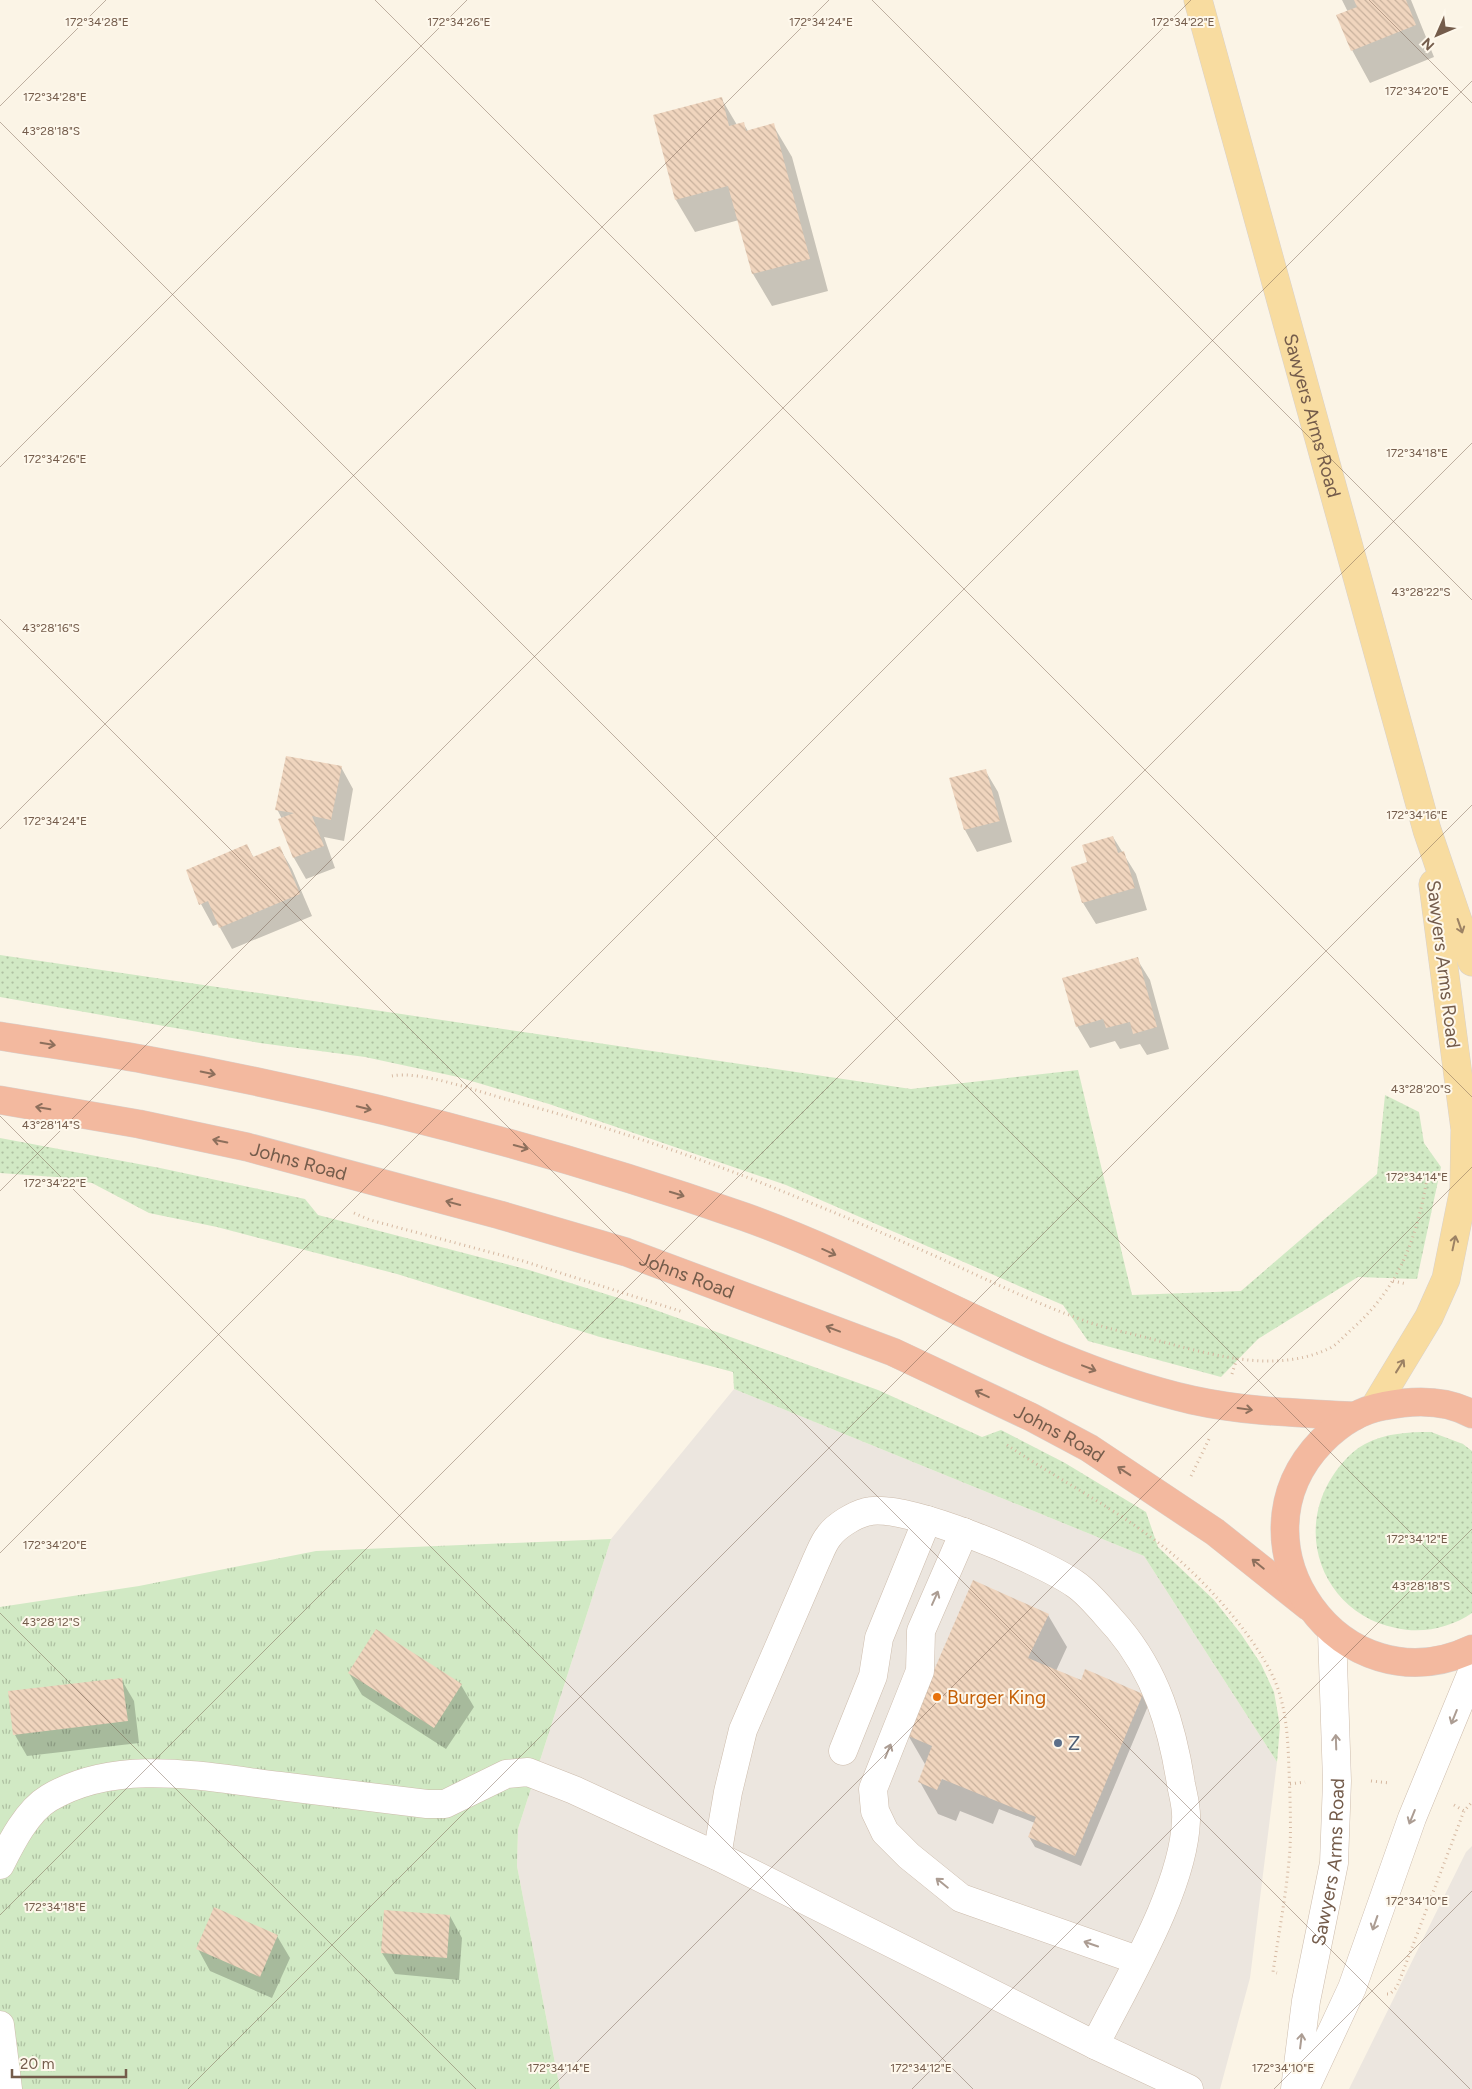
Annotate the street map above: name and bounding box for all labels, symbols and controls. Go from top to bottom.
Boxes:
north arrow [1412,10,1462,60]
text: 172°34'28"E [65,15,129,29]
text: 172°34'26"E [427,15,491,29]
text: 172°34'24"E [789,15,853,29]
text: 172°34'22"E [1151,15,1215,29]
text: N [1418,34,1438,54]
text: 172°34'20"E [1385,84,1449,98]
text: 172°34'28"E [23,90,87,104]
text: 43°28'18"S [22,124,80,138]
street label: Sawyers Arms Road [1279,331,1346,500]
text: 172°34'18"E [1386,446,1448,460]
text: 172°34'26"E [23,452,87,466]
text: 43°28'22"S [1391,585,1451,599]
text: 43°28'16"S [22,621,80,635]
text: 172°34'16"E [1386,808,1448,822]
text: 172°34'24"E [23,814,87,828]
street label: Sawyers Arms Road [1422,879,1465,1049]
one-way arrow [1455,918,1465,934]
one-way arrow [40,1040,56,1050]
one-way arrow [200,1069,216,1078]
text: 43°28'20"S [1391,1082,1451,1096]
one-way arrow [36,1102,52,1112]
one-way arrow [355,1103,371,1113]
text: 43°28'14"S [22,1118,80,1132]
one-way arrow [213,1136,229,1145]
street label: Johns Road [248,1137,350,1185]
one-way arrow [513,1143,529,1153]
text: 172°34'14"E [1386,1170,1448,1184]
text: 172°34'22"E [23,1176,87,1190]
one-way arrow [668,1190,684,1200]
one-way arrow [446,1197,462,1207]
one-way arrow [1450,1236,1460,1252]
street label: Johns Road [636,1247,737,1304]
one-way arrow [821,1247,836,1257]
one-way arrow [826,1324,841,1333]
one-way arrow [1396,1360,1406,1374]
one-way arrow [1080,1364,1096,1373]
one-way arrow [975,1389,990,1398]
street label: Johns Road [1010,1400,1109,1467]
one-way arrow [1237,1404,1253,1414]
one-way arrow [1118,1466,1132,1476]
text: 172°34'12"E [1386,1532,1448,1546]
text: 172°34'20"E [23,1538,87,1552]
one-way arrow [1251,1559,1264,1570]
text: 43°28'18"S [1392,1579,1450,1593]
one-way arrow [930,1591,940,1606]
text: 43°28'12"S [22,1615,80,1629]
place label: Burger King [947,1686,1046,1709]
marker: Burger King [931,1691,943,1703]
one-way arrow [1448,1710,1457,1725]
place label: Z [1068,1732,1080,1755]
one-way arrow [1331,1734,1341,1750]
marker: Z [1052,1737,1064,1749]
one-way arrow [884,1744,893,1759]
street label: Sawyers Arms Road [1307,1778,1349,1948]
one-way arrow [1407,1809,1417,1824]
one-way arrow [935,1878,948,1889]
text: 172°34'10"E [1386,1894,1448,1908]
text: 172°34'18"E [24,1900,86,1914]
one-way arrow [1370,1915,1379,1930]
one-way arrow [1084,1939,1100,1948]
one-way arrow [1296,2033,1306,2049]
scale bar [12,2046,126,2078]
text: 20 m [20,2055,54,2073]
text: 172°34'14"E [528,2061,590,2075]
text: 172°34'12"E [890,2061,952,2075]
text: 172°34'10"E [1252,2061,1314,2075]

